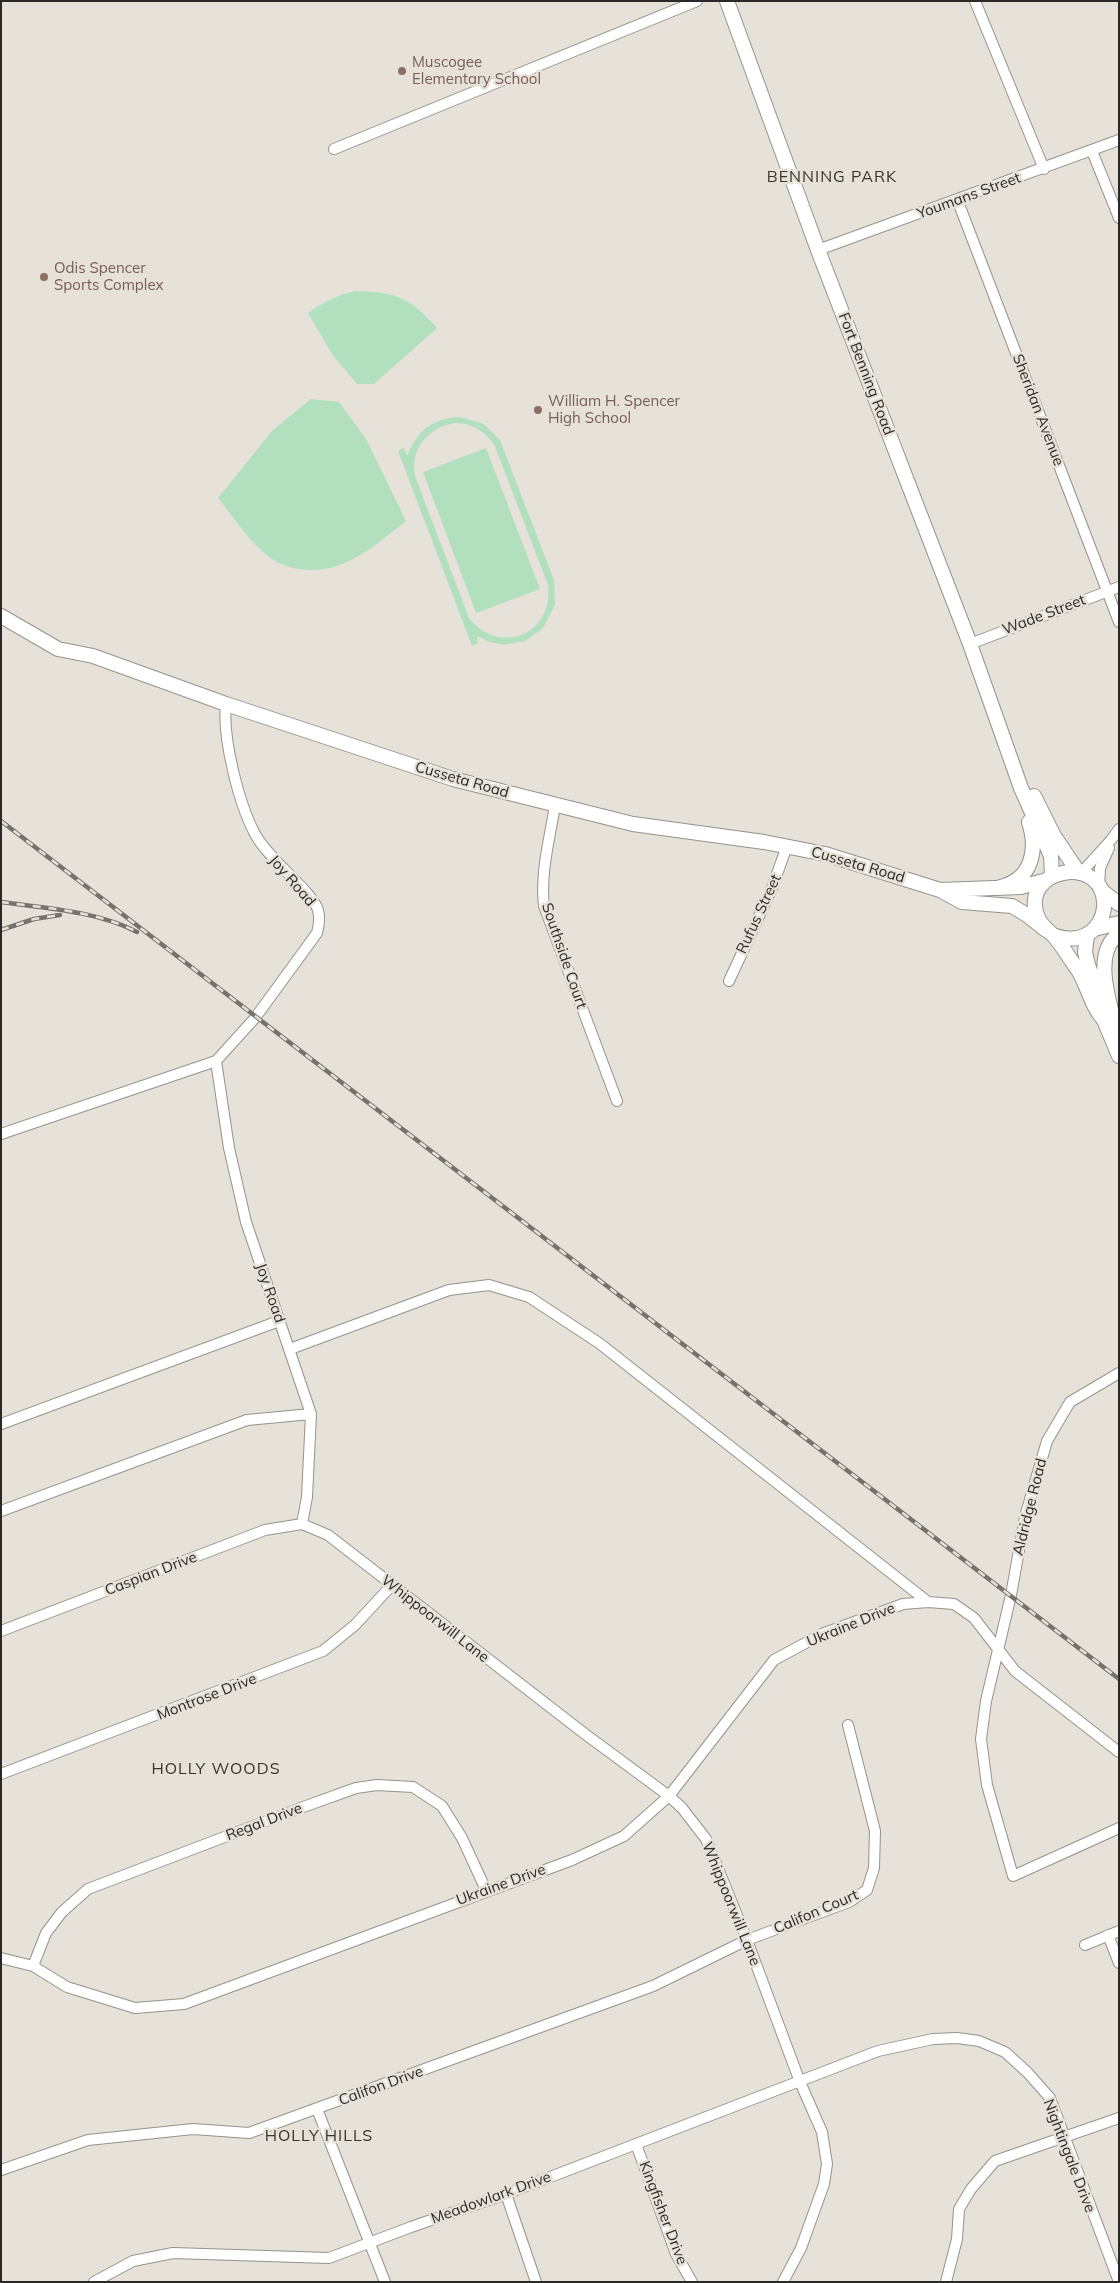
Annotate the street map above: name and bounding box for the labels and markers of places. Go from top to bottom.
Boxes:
place label: Muscogee Elementary School [412,53,541,88]
marker: Muscogee Elementary School [396,65,408,77]
place label: Odis Spencer Sports Complex [54,259,164,294]
marker: Odis Spencer Sports Complex [38,271,50,283]
place label: William H. Spencer High School [548,392,680,427]
marker: William H. Spencer High School [532,404,544,416]

